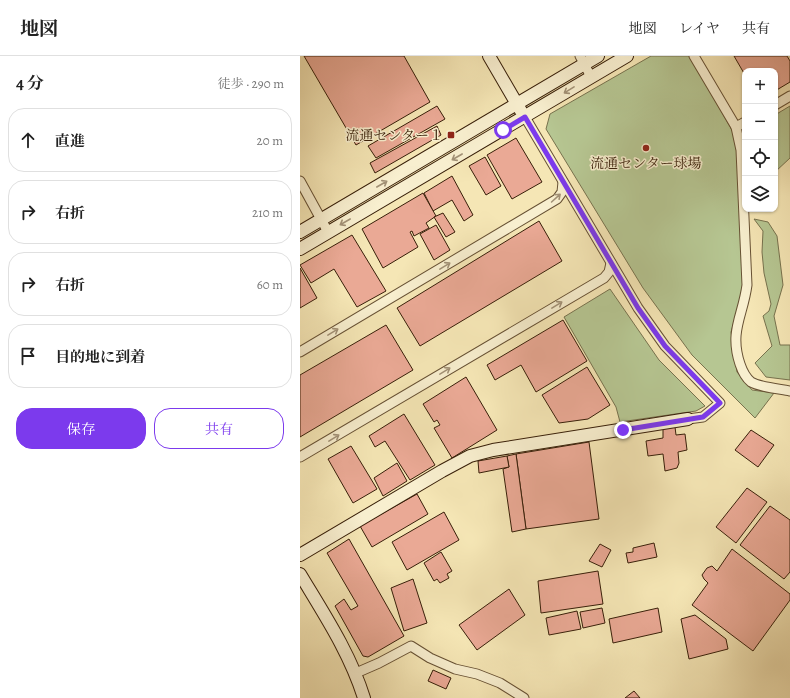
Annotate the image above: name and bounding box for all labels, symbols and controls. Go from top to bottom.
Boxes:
text: 地図 [20,16,58,42]
text: 地図 [629,19,657,38]
text: レイヤ [679,19,720,38]
text: 共有 [742,19,770,38]
map controls [742,68,778,212]
button: + [742,68,778,104]
text: 4 分 [16,72,44,95]
text: 徒歩 · 290 m [218,75,284,92]
one-way arrow [564,86,575,94]
button: − [742,104,778,140]
route start [494,121,512,139]
place label: 流通センター１ [346,126,443,145]
icon: ahead [17,129,39,151]
marker: 流通センター１ [446,130,456,140]
text: 直進 [55,131,85,151]
text: 20 m [257,132,283,149]
button: locate [742,140,778,176]
marker: 流通センター球場 [641,143,651,153]
one-way arrow [451,153,463,161]
place label: 流通センター球場 [590,154,702,173]
button: layers [742,176,778,212]
one-way arrow [376,179,388,187]
one-way arrow [551,193,561,203]
icon: right [17,201,39,223]
text: 右折 [55,203,85,223]
text: 210 m [252,204,283,221]
one-way arrow [339,219,351,227]
one-way arrow [439,261,451,269]
icon: right [17,273,39,295]
text: 右折 [55,275,85,295]
text: 60 m [257,276,283,293]
one-way arrow [551,301,563,309]
one-way arrow [327,328,339,336]
icon: arrive [17,345,39,367]
text: 目的地に到着 [55,347,145,367]
one-way arrow [439,367,451,375]
button: 保存 [16,408,146,449]
button: 共有 [154,408,284,449]
route end [614,421,632,439]
one-way arrow [328,433,340,441]

